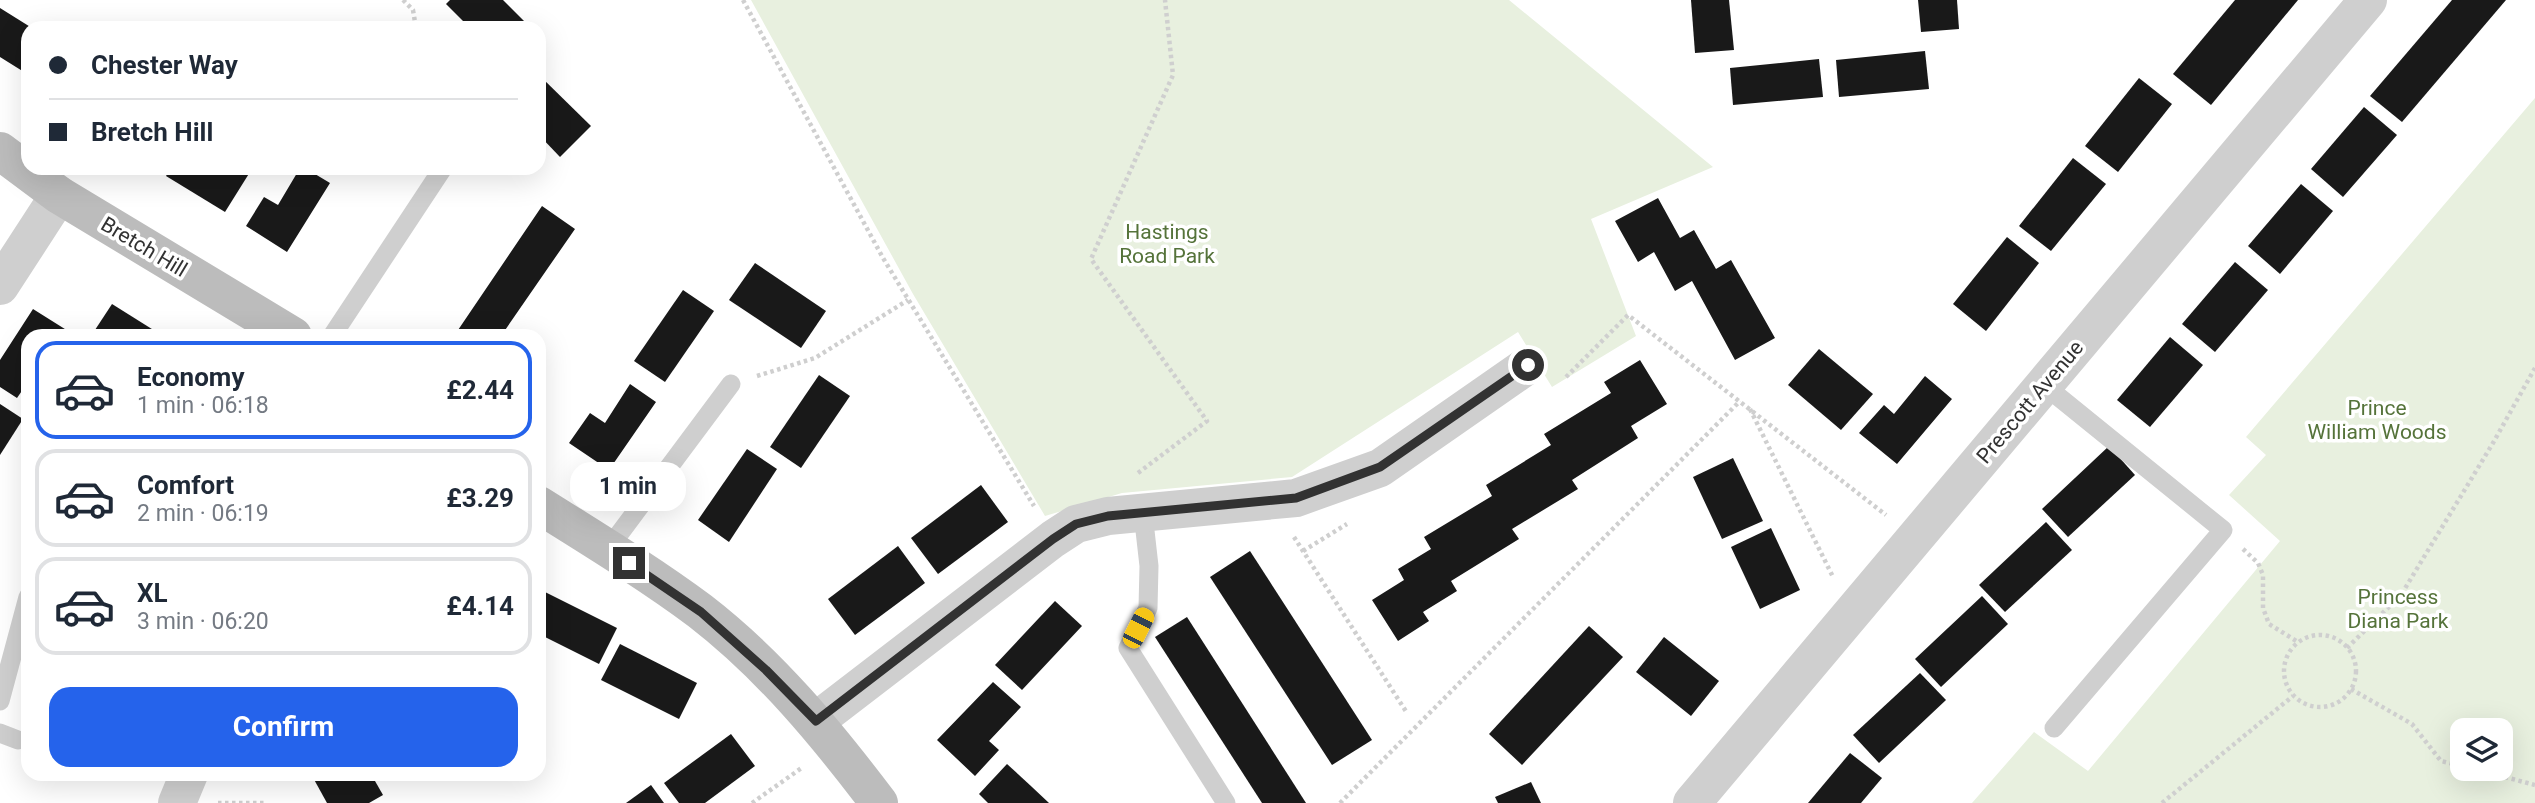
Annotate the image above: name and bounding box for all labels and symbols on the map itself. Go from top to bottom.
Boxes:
street label: Bretch Hill [97,212,191,282]
park label: Hastings Road Park [1119,220,1215,268]
street label: Prescott Avenue [1972,336,2088,468]
route start [1512,349,1544,381]
park label: Prince William Woods [2307,396,2447,444]
callout: 1 min [571,462,687,510]
route end [613,547,645,579]
park label: Princess Diana Park [2348,585,2449,633]
car [1120,605,1157,651]

